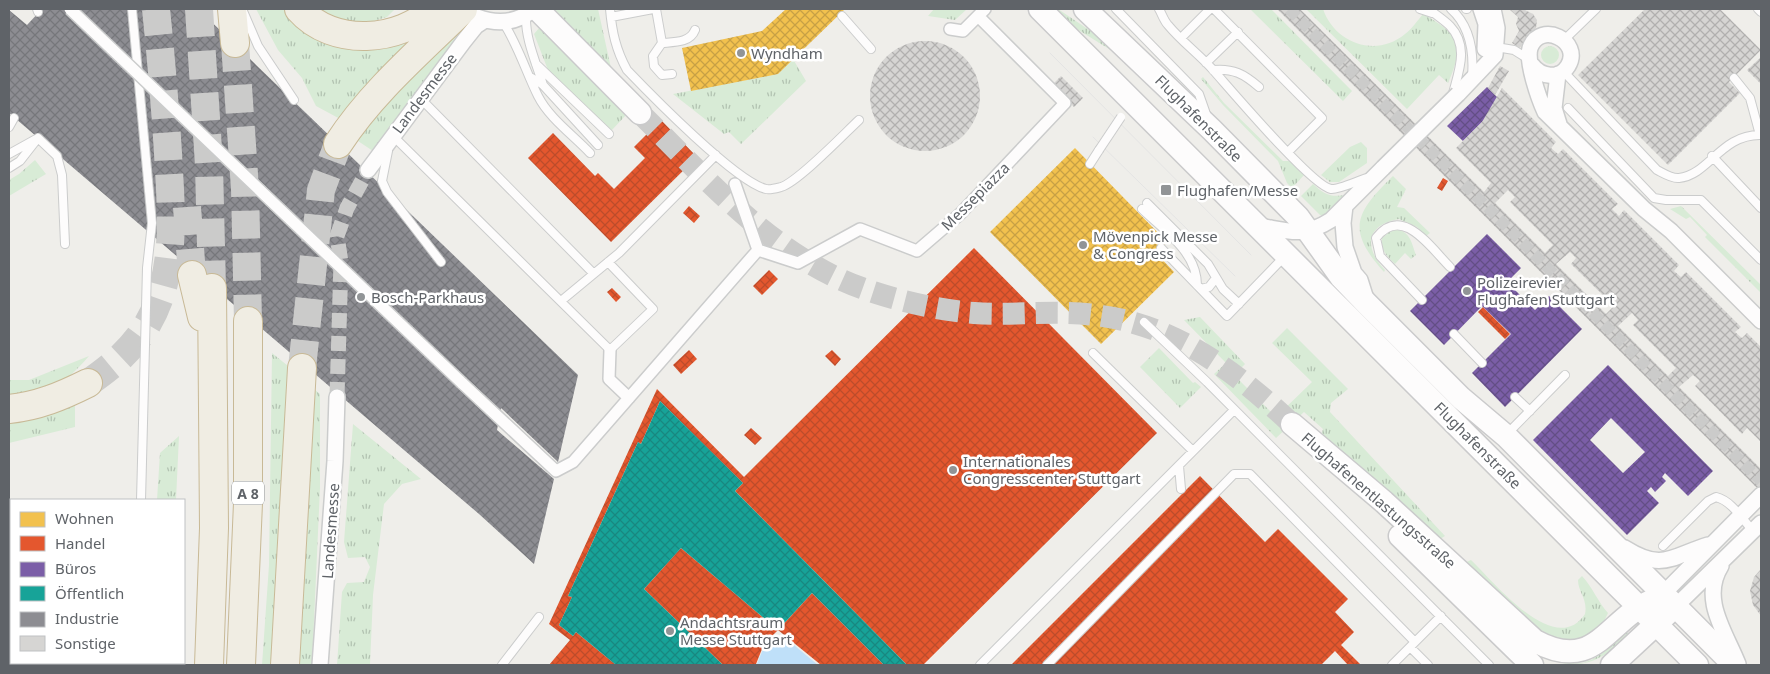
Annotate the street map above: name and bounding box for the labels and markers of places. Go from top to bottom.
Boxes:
place label: Wyndham [751,43,823,63]
marker: Wyndham [735,47,747,59]
place label: Flughafen/Messe [1177,180,1298,200]
marker: Flughafen/Messe [1159,183,1173,197]
place label: Mövenpick Messe & Congress [1093,226,1218,263]
marker: Mövenpick Messe & Congress [1077,239,1089,251]
place label: Polizeirevier Flughafen Stuttgart [1477,272,1615,309]
marker: Polizeirevier Flughafen Stuttgart [1461,285,1473,297]
place label: Bosch-Parkhaus [371,287,484,307]
marker: Bosch-Parkhaus [355,291,367,303]
place label: Internationales Congresscenter Stuttgart [963,451,1141,488]
marker: Internationales Congresscenter Stuttgart [947,464,959,476]
place label: Andachtsraum Messe Stuttgart [680,612,792,649]
marker: Andachtsraum Messe Stuttgart [664,625,676,637]

